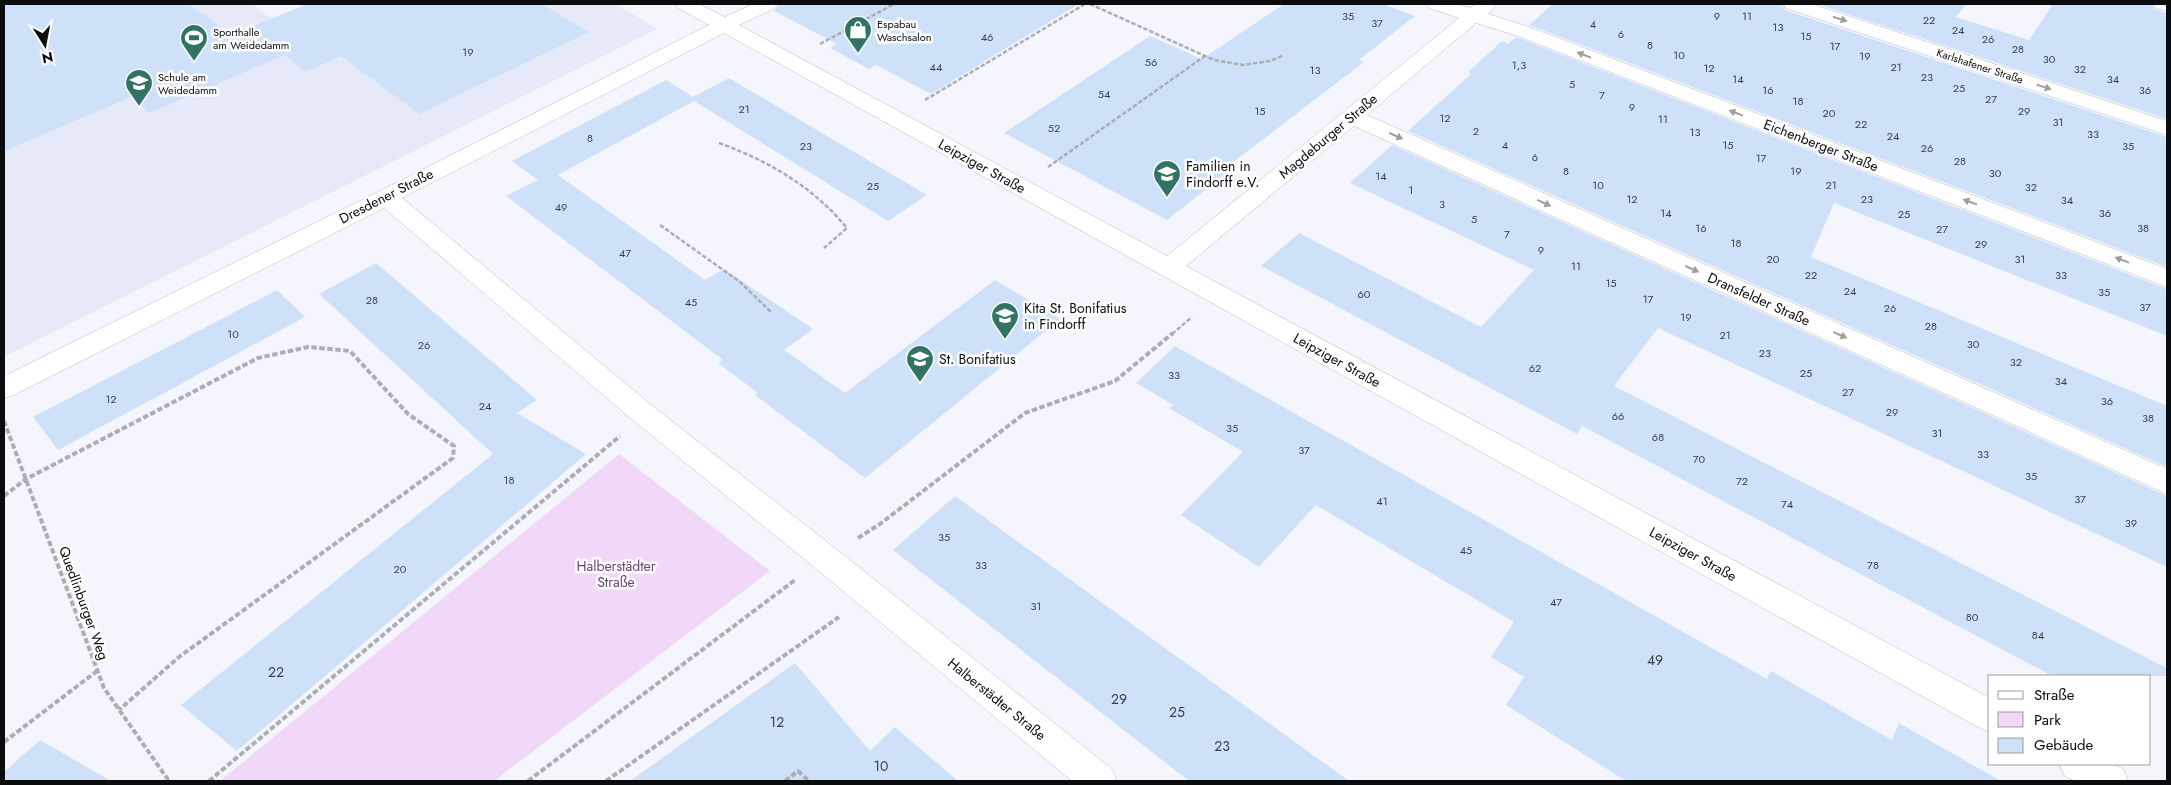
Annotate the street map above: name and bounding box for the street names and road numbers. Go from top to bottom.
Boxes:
street label: Karlshafener Straße [1935,44,2026,88]
street label: Magdeburger Straße [1274,89,1382,183]
street label: Eichenberger Straße [1761,114,1881,176]
street label: Leipziger Straße [935,134,1029,198]
street label: Dresdener Straße [335,164,437,228]
street label: Dransfelder Straße [1705,267,1813,331]
street label: Leipziger Straße [1290,328,1384,392]
street label: Leipziger Straße [1646,522,1740,586]
street label: Quedlinburger Weg [54,543,114,663]
street label: Halberstädter Straße [944,653,1050,745]

